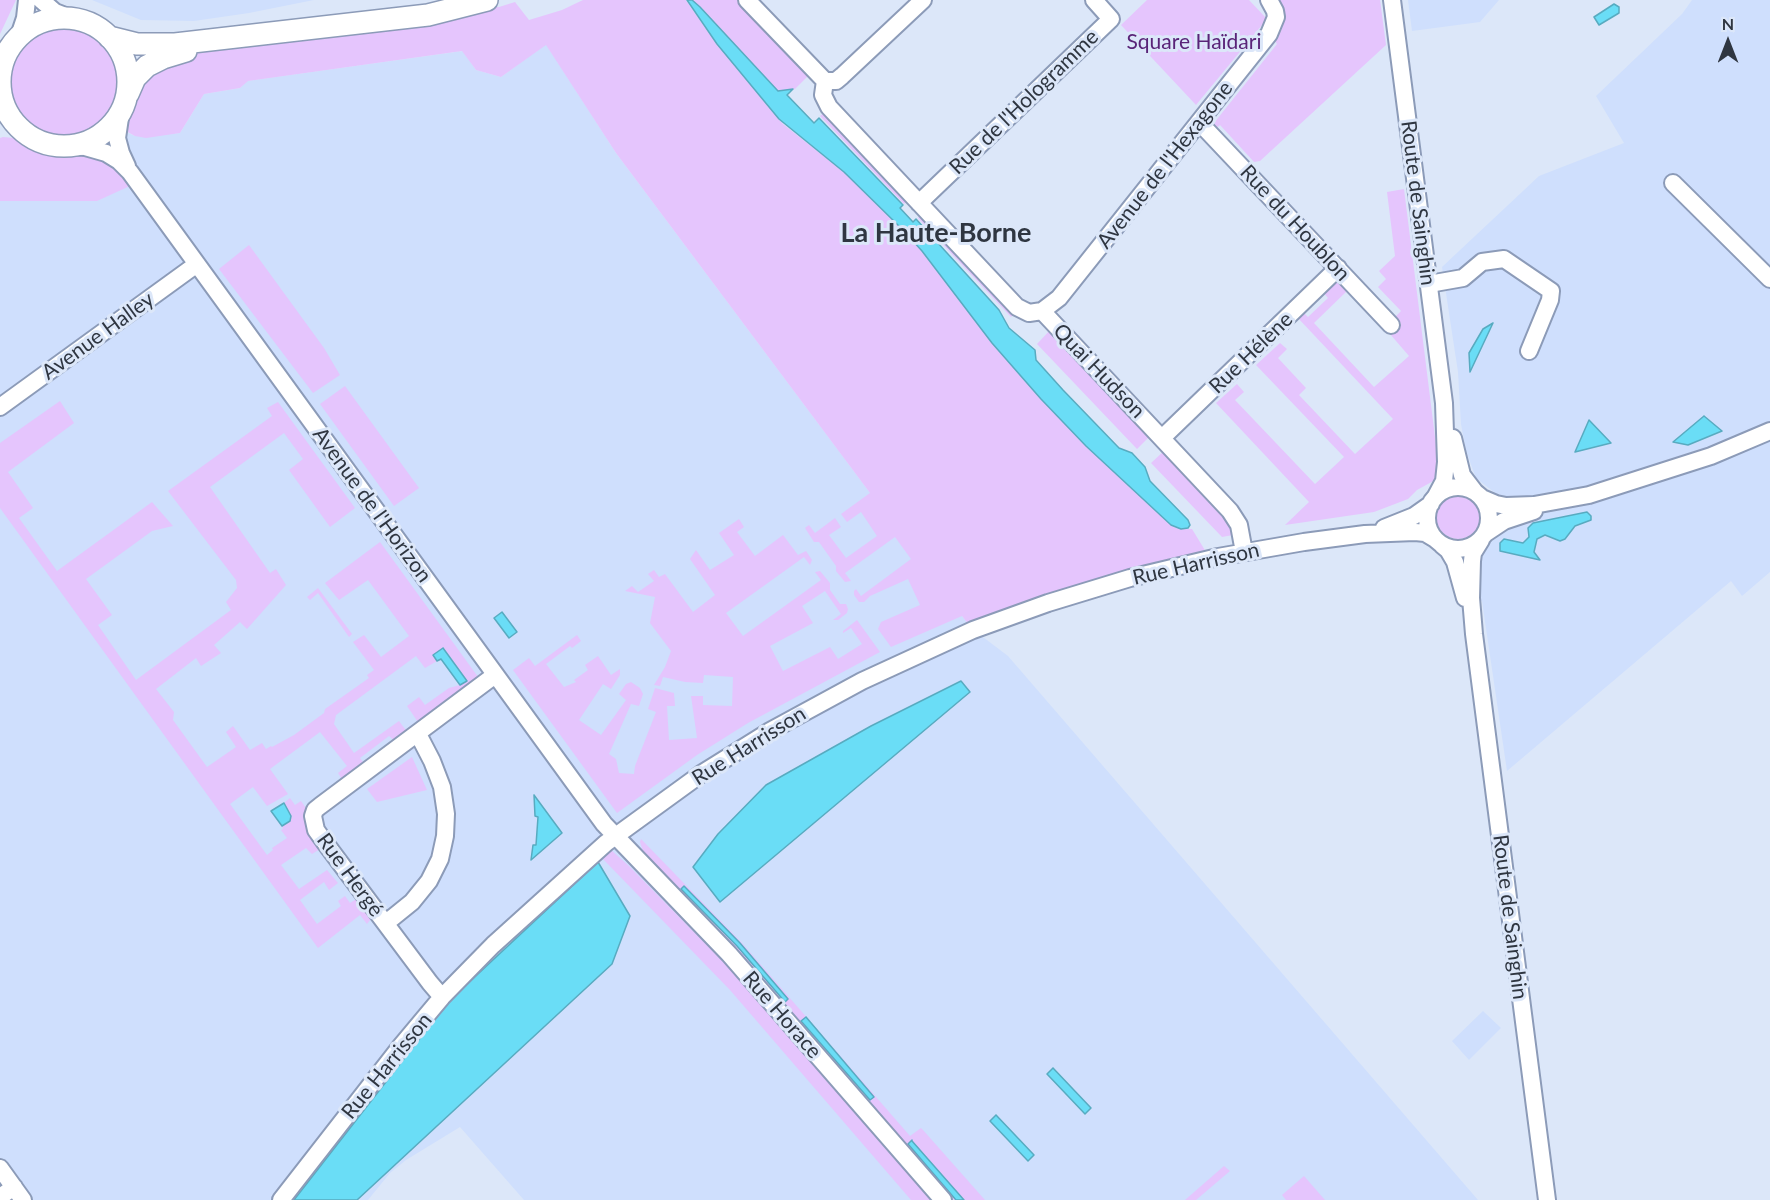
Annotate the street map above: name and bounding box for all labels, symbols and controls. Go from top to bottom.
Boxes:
north arrow [1698,12,1758,72]
text: N [1722,14,1734,33]
street label: Rue de l'Hologramme [944,24,1104,180]
park label: Square Haïdari [1127,29,1261,55]
street label: Avenue de l'Hexagone [1092,76,1238,254]
street label: Route de Sainghin [1395,119,1441,287]
street label: Rue du Houblon [1235,160,1355,286]
district label: La Haute-Borne [841,217,1031,249]
street label: Avenue Halley [37,287,159,385]
street label: Rue Hélène [1204,307,1298,399]
street label: Quai Hudson [1048,319,1150,423]
street label: Avenue de l'Horizon [307,423,437,587]
street label: Rue Harrisson [1130,537,1262,591]
street label: Rue Harrisson [688,701,810,791]
street label: Rue Hergé [311,828,389,922]
street label: Route de Sainghin [1487,833,1533,1001]
street label: Rue Horace [737,966,827,1064]
street label: Rue Harrisson [337,1008,437,1124]

